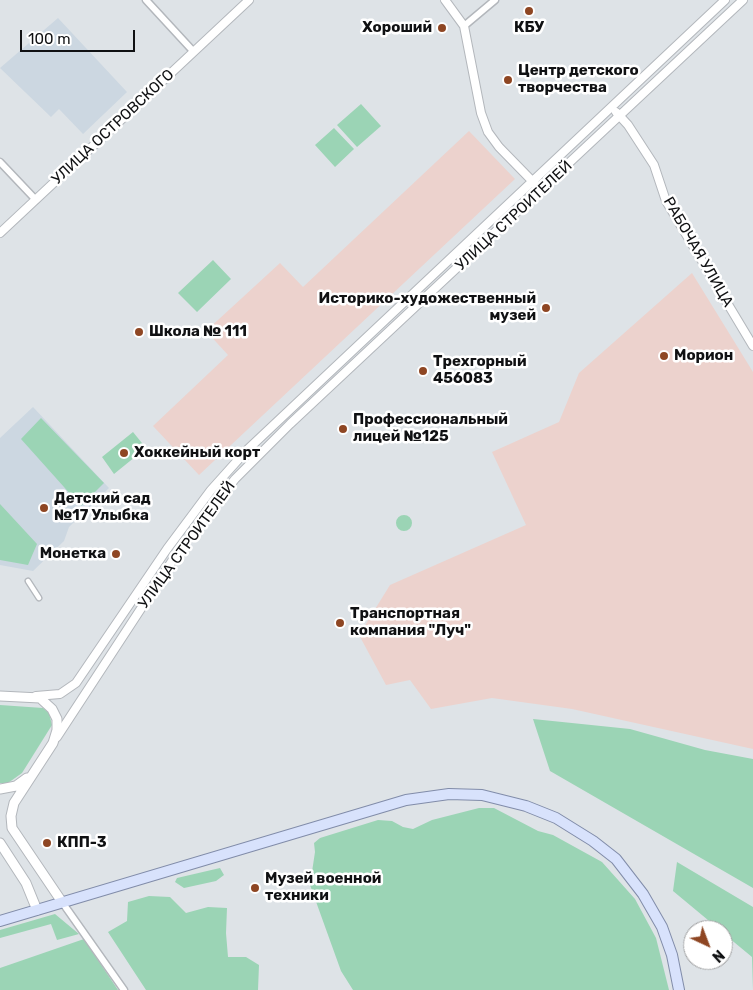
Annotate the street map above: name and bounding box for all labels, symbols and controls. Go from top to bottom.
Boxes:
marker: КБУ [523,5,535,17]
place label: Хороший [362,19,432,37]
place label: КБУ [514,19,544,37]
scale bar [22,20,138,52]
marker: Хороший [436,22,448,34]
text: 100 m [28,30,70,48]
place label: Центр детского творчества [518,62,639,97]
street label: УЛИЦА ОСТРОВСКОГО [48,66,178,188]
marker: Центр детского творчества [502,74,514,86]
street label: УЛИЦА СТРОИТЕЛЕЙ [452,157,576,275]
street label: РАБОЧАЯ УЛИЦА [659,194,737,310]
place label: Историко-художественный музей [318,290,536,325]
marker: Историко-художественный музей [540,302,552,314]
place label: Школа № 111 [149,323,247,341]
marker: Школа № 111 [133,326,145,338]
place label: Морион [674,347,733,365]
marker: Морион [658,350,670,362]
place label: Трехгорный 456083 [433,353,527,388]
marker: Трехгорный 456083 [417,365,429,377]
place label: Профессиональный лицей №125 [353,411,508,446]
marker: Профессиональный лицей №125 [337,423,349,435]
place label: Хоккейный корт [134,444,260,462]
marker: Хоккейный корт [118,447,130,459]
street label: УЛИЦА СТРОИТЕЛЕЙ [135,478,239,612]
place label: Детский сад №17 Улыбка [54,490,151,525]
marker: Детский сад №17 Улыбка [38,502,50,514]
place label: Монетка [40,545,106,563]
marker: Монетка [110,548,122,560]
place label: Транспортная компания "Луч" [350,605,471,640]
marker: Транспортная компания "Луч" [334,617,346,629]
place label: КПП-3 [57,834,107,852]
marker: КПП-3 [41,837,53,849]
place label: Музей военной техники [265,870,381,905]
marker: Музей военной техники [249,882,261,894]
north arrow [683,920,733,970]
text: N [708,946,727,965]

